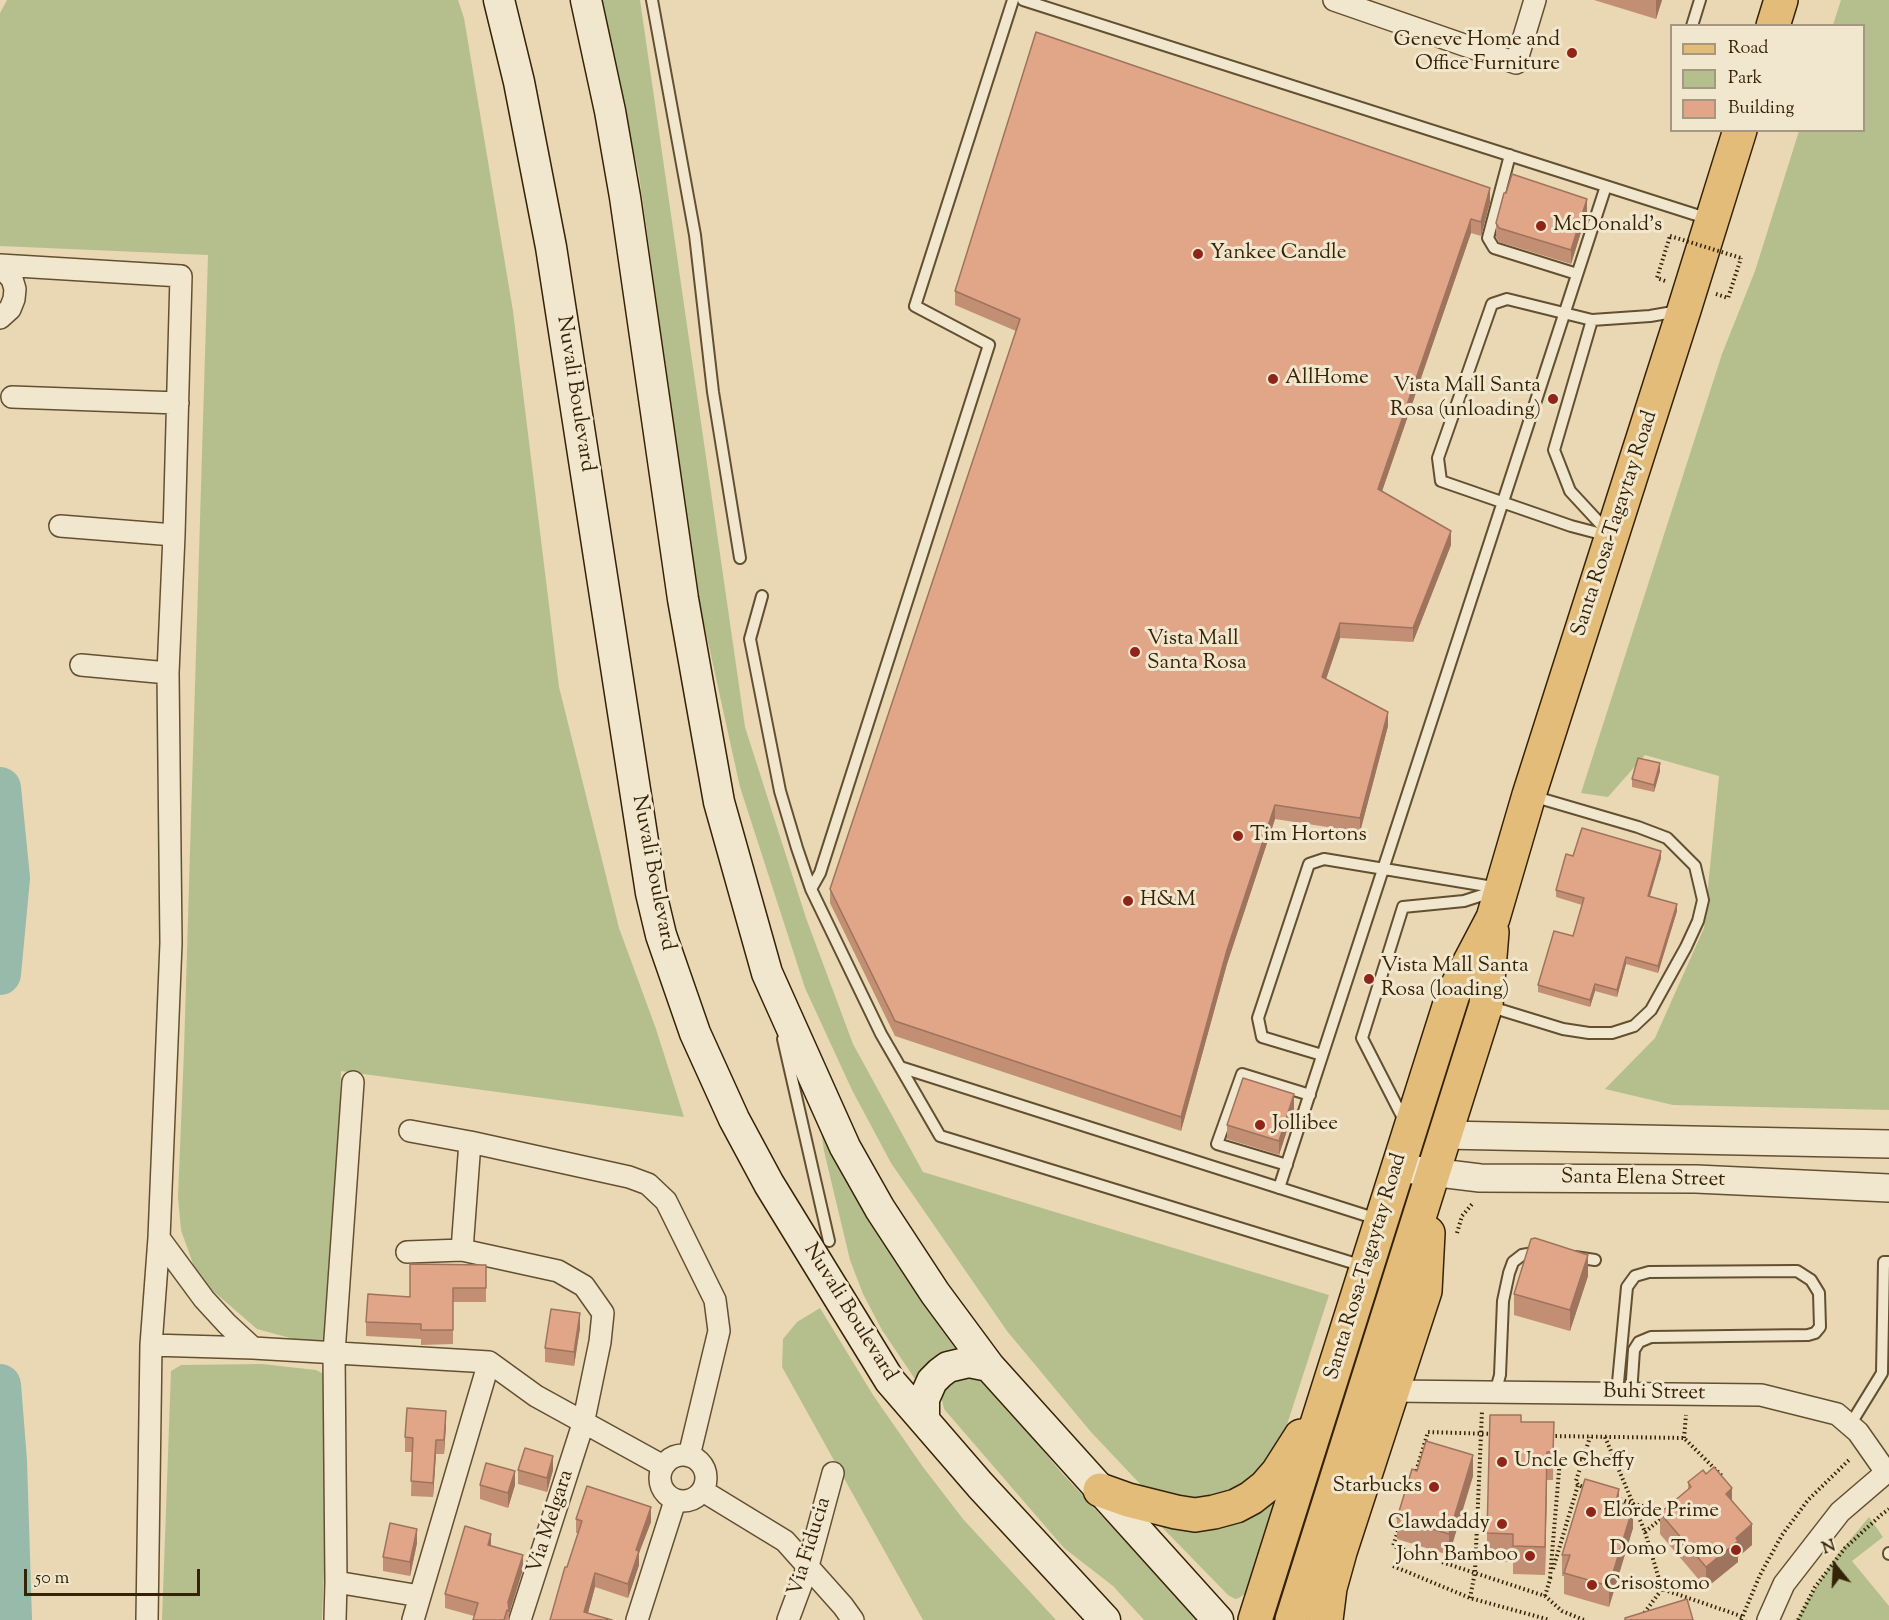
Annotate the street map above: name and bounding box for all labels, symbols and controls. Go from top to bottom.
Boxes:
legend [1670,24,1865,132]
place label: Geneve Home and Office Furniture [1393,28,1560,78]
text: Road [1728,36,1768,62]
marker: Geneve Home and Office Furniture [1565,46,1579,60]
text: Park [1728,66,1762,92]
text: Building [1728,96,1794,122]
place label: McDonald's [1553,213,1662,239]
marker: McDonald's [1534,219,1548,233]
place label: Yankee Candle [1210,241,1347,267]
marker: Yankee Candle [1191,247,1205,261]
street label: Nuvali Boulevard [549,314,599,474]
place label: AllHome [1285,366,1369,392]
marker: AllHome [1266,372,1280,386]
place label: Vista Mall Santa Rosa (unloading) [1390,374,1541,424]
marker: Vista Mall Santa Rosa (unloading) [1546,392,1560,406]
street label: Santa Rosa-Tagaytay Road [1568,408,1664,640]
place label: Vista Mall Santa Rosa [1147,627,1247,677]
marker: Vista Mall Santa Rosa [1128,645,1142,659]
street label: Nuvali Boulevard [625,793,679,953]
place label: Tim Hortons [1250,823,1367,849]
marker: Tim Hortons [1231,829,1245,843]
place label: H&M [1140,888,1196,914]
marker: H&M [1121,894,1135,908]
place label: Vista Mall Santa Rosa (loading) [1381,954,1529,1004]
marker: Vista Mall Santa Rosa (loading) [1362,972,1376,986]
place label: Jollibee [1272,1112,1338,1138]
marker: Jollibee [1253,1118,1267,1132]
street label: Santa Rosa-Tagaytay Road [1320,1151,1414,1383]
street label: Santa Elena Street [1560,1166,1726,1194]
street label: Nuvali Boulevard [797,1239,901,1387]
street label: Buhi Street [1603,1381,1705,1407]
place label: Uncle Cheffy [1514,1449,1635,1475]
marker: Uncle Cheffy [1495,1455,1509,1469]
street label: Via Melgara [523,1467,581,1577]
place label: Starbucks [1333,1474,1422,1500]
marker: Starbucks [1427,1480,1441,1494]
street label: Via Fiducia [784,1495,838,1599]
place label: Elorde Prime [1603,1499,1719,1525]
marker: Elorde Prime [1584,1505,1598,1519]
place label: Clawdaddy [1388,1511,1490,1537]
marker: Clawdaddy [1495,1517,1509,1531]
text: N [1820,1535,1839,1561]
north arrow [1805,1536,1865,1596]
place label: Domo Tomo [1610,1537,1724,1563]
place label: John Bamboo [1397,1543,1518,1569]
marker: Domo Tomo [1729,1543,1743,1557]
marker: John Bamboo [1523,1549,1537,1563]
scale bar [27,1557,202,1595]
text: 50 m [35,1566,69,1592]
place label: Crisostomo [1604,1572,1710,1598]
marker: Crisostomo [1585,1578,1599,1592]

